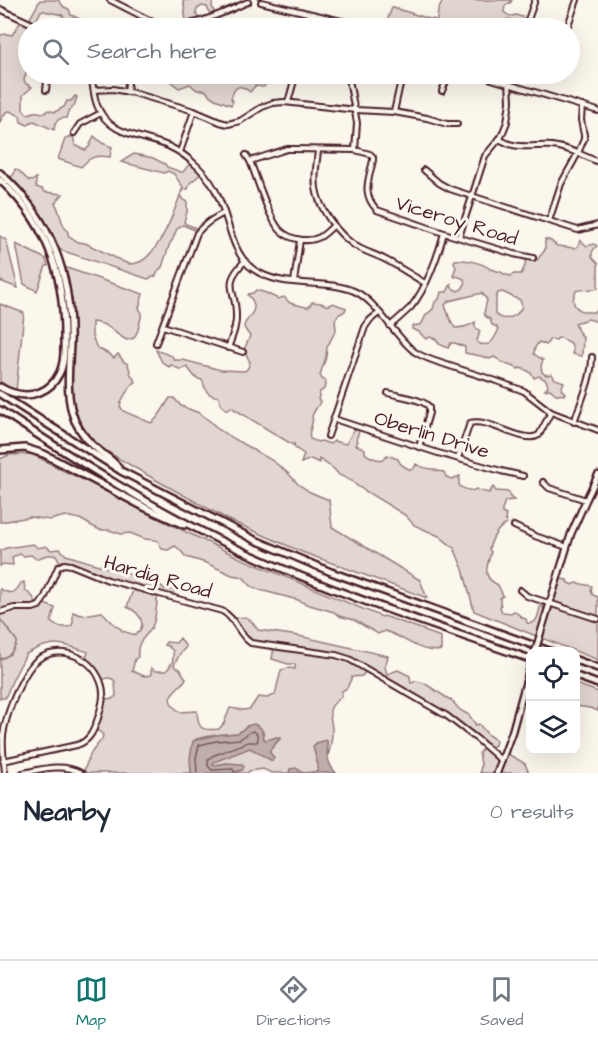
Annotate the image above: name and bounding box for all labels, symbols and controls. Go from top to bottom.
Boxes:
search box [18,18,580,84]
icon: search [39,35,72,68]
text: Search here [87,36,217,67]
street label: Viceroy Road [392,189,521,254]
street label: Oberlin Drive [371,404,493,466]
street label: Hardig Road [100,548,215,607]
map controls [526,647,580,755]
button: locate [526,647,580,701]
button: layers [526,701,580,755]
text: Nearby [24,794,111,830]
text: 0 results [490,798,574,826]
tab: Map [75,973,108,1031]
tab: Directions [257,973,331,1031]
tab: Saved [480,973,523,1031]

